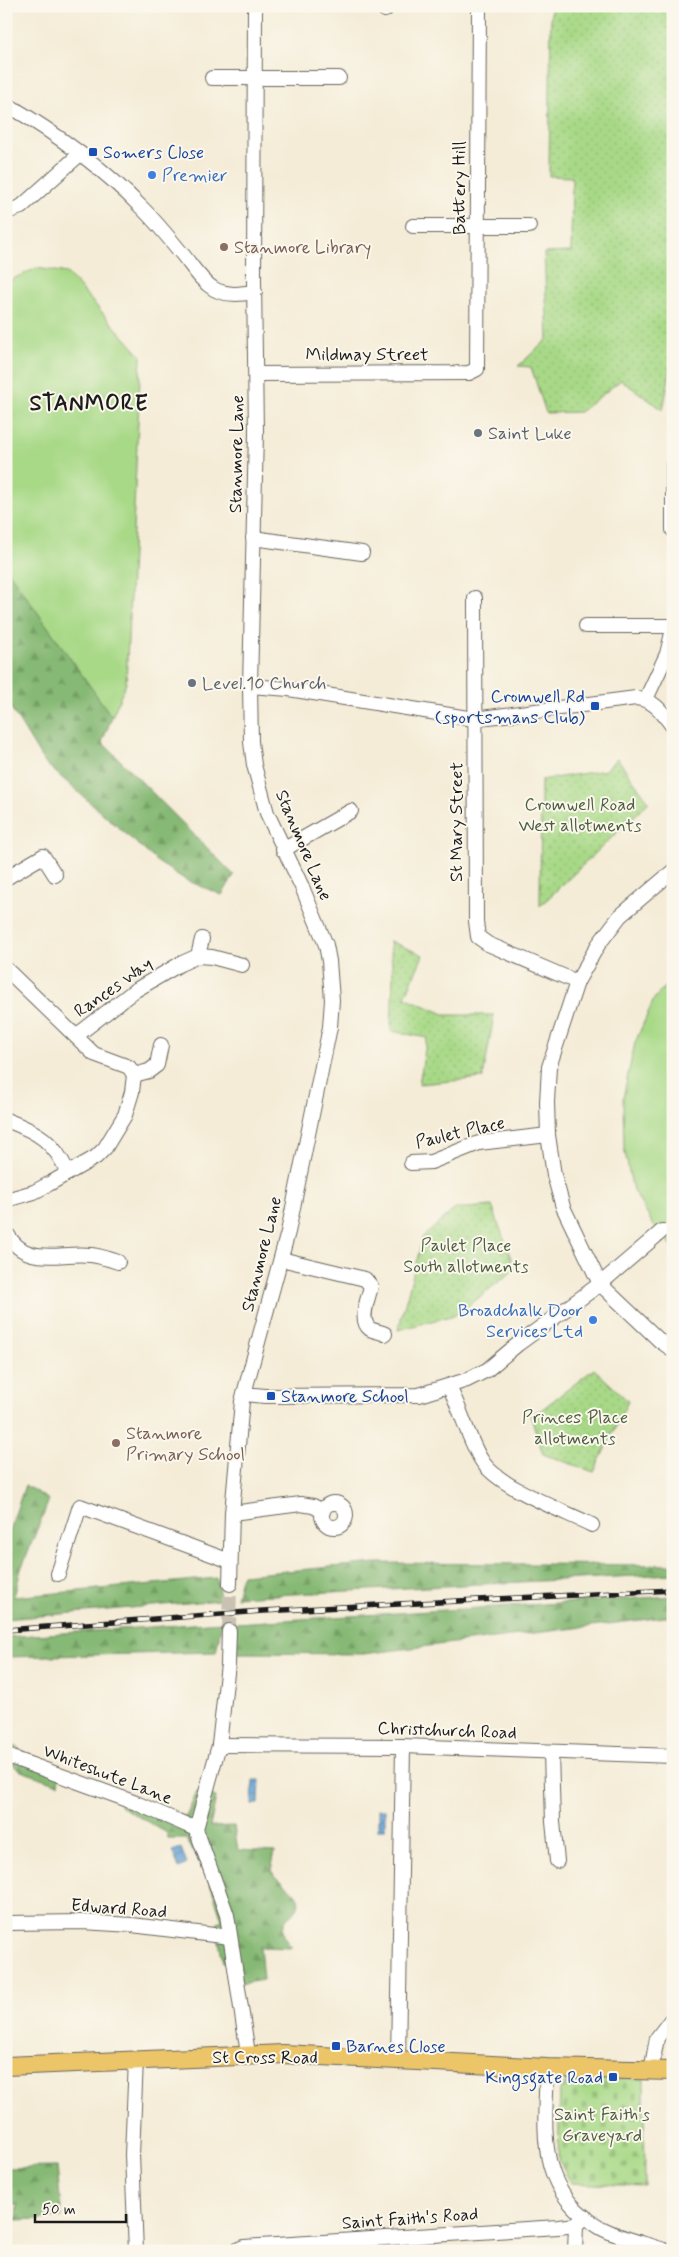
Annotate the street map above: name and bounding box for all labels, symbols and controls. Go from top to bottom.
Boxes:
place label: Somers Close [103,141,204,165]
street label: Battery Hill [448,141,472,235]
marker: Somers Close [87,146,99,158]
place label: Premier [162,164,228,188]
marker: Premier [146,169,158,181]
place label: Stanmore Library [234,236,371,260]
marker: Stanmore Library [218,241,230,253]
street label: Mildmay Street [305,343,429,367]
district label: STANMORE [29,390,149,418]
street label: Stanmore Lane [224,395,250,513]
place label: Saint Luke [488,422,572,446]
marker: Saint Luke [472,427,484,439]
place label: Level.10 Church [202,672,326,696]
marker: Level.10 Church [186,677,198,689]
place label: Cromwell Rd (sportsmans Club) [435,685,586,730]
marker: Cromwell Rd (sportsmans Club) [589,700,601,712]
street label: St Mary Street [445,762,469,882]
street label: Stanmore Lane [269,786,337,904]
park label: Cromwell Road West allotments [518,793,642,838]
street label: Rances Way [70,952,158,1024]
street label: Paulet Place [413,1111,507,1155]
street label: Stanmore Lane [236,1194,288,1314]
park label: Paulet Place South allotments [403,1234,529,1279]
place label: Broadchalk Door Services Ltd [458,1299,583,1344]
marker: Broadchalk Door Services Ltd [587,1314,599,1326]
place label: Stanmore School [281,1385,409,1409]
marker: Stanmore School [265,1390,277,1402]
park label: Princes Place allotments [522,1406,628,1451]
place label: Stanmore Primary School [126,1422,245,1467]
marker: Stanmore Primary School [110,1437,122,1449]
street label: Christchurch Road [377,1717,517,1745]
street label: Whiteshute Lane [40,1739,176,1811]
street label: Edward Road [70,1894,168,1924]
place label: Barnes Close [346,2035,446,2059]
marker: Barnes Close [330,2040,342,2052]
street label: St Cross Road [212,2046,318,2070]
place label: Kingsgate Road [485,2066,603,2092]
marker: Kingsgate Road [607,2071,619,2083]
park label: Saint Faith's Graveyard [554,2103,650,2148]
scale bar [35,2192,126,2224]
text: 50 m [42,2200,76,2220]
street label: Saint Faith's Road [341,2202,479,2236]

